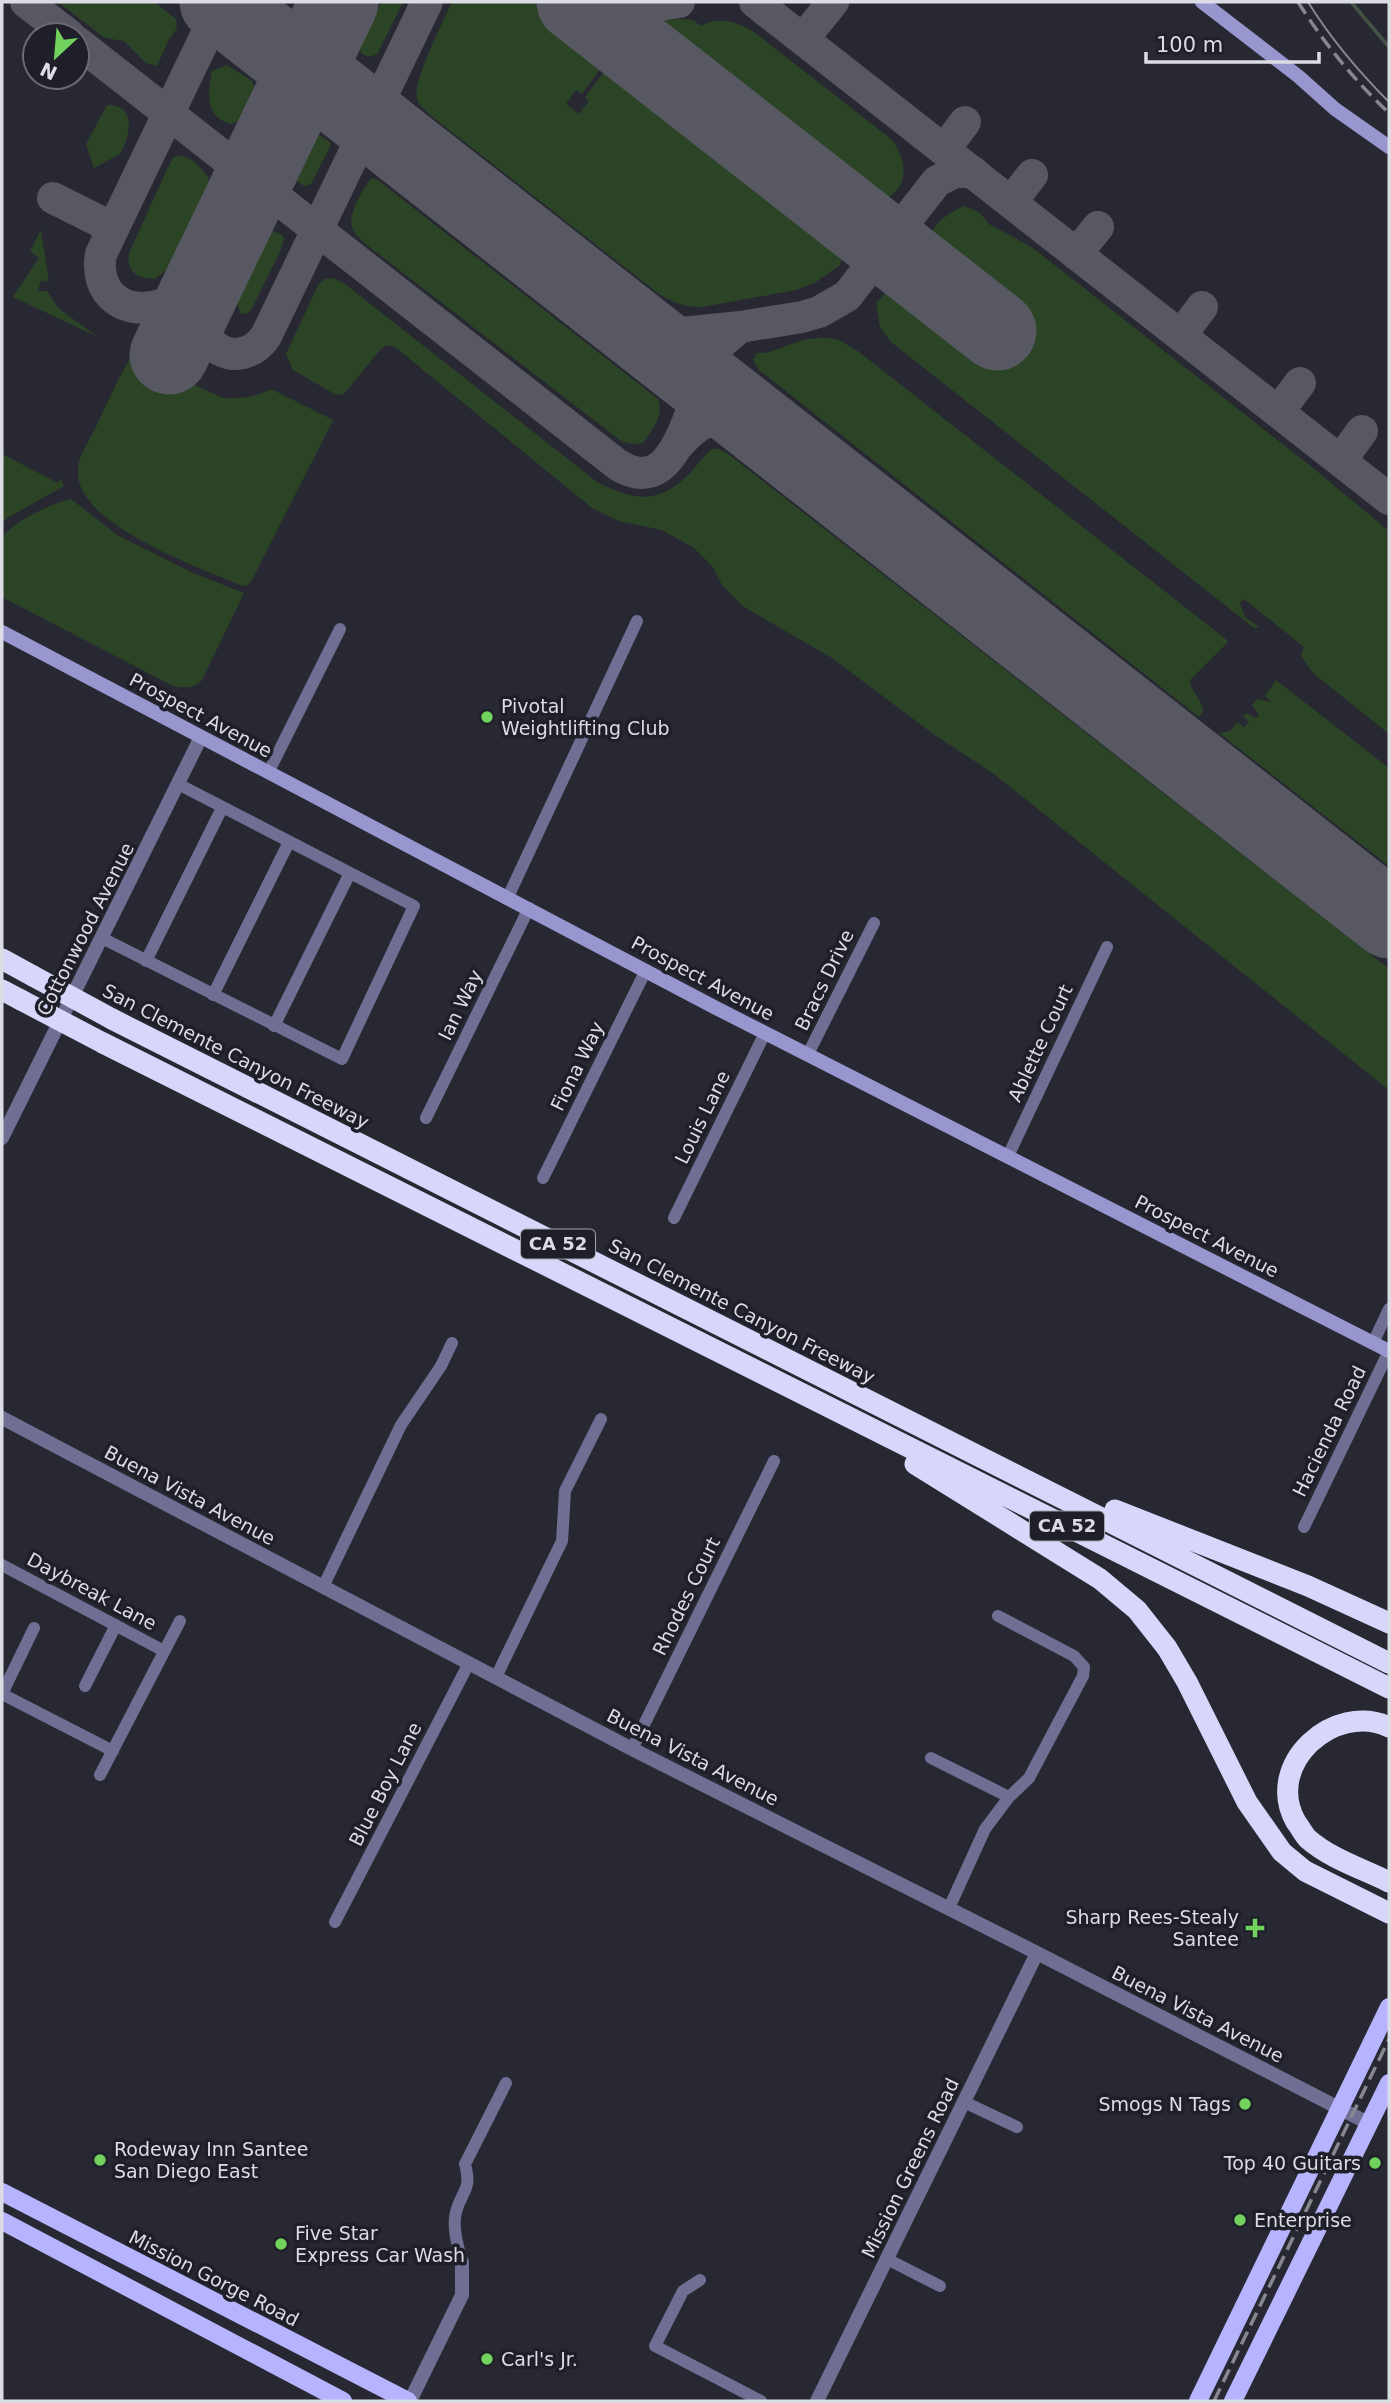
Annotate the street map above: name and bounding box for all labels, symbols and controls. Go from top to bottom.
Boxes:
north arrow [21,21,91,91]
scale bar [1146,21,1319,65]
text: 100 m [1156,33,1223,57]
text: N [37,58,61,85]
street label: Prospect Avenue [126,668,276,762]
place label: Pivotal Weightlifting Club [501,695,670,739]
marker: Pivotal Weightlifting Club [479,709,495,725]
street label: Cottonwood Avenue [32,839,138,1019]
street label: Bracs Drive [790,926,858,1034]
street label: Prospect Avenue [628,931,778,1025]
street label: Ian Way [433,966,487,1044]
street label: San Clemente Canyon Freeway [99,979,373,1133]
street label: Ablette Court [1003,981,1077,1105]
street label: Fiona Way [546,1018,608,1114]
street label: Louis Lane [670,1067,734,1167]
street label: Prospect Avenue [1131,1190,1283,1282]
road number: CA 52 [521,1230,595,1259]
street label: San Clemente Canyon Freeway [605,1234,879,1388]
street label: Hacienda Road [1288,1362,1370,1500]
street label: Buena Vista Avenue [101,1441,279,1549]
road number: CA 52 [1030,1512,1104,1540]
street label: Rhodes Court [648,1533,724,1659]
street label: Daybreak Lane [24,1548,160,1634]
street label: Buena Vista Avenue [603,1704,783,1810]
street label: Blue Boy Lane [344,1718,426,1850]
place label: Sharp Rees-Stealy Santee [1065,1906,1239,1950]
marker: Sharp Rees-Stealy Santee [1245,1918,1265,1938]
street label: Buena Vista Avenue [1108,1961,1288,2067]
street label: Mission Greens Road [857,2074,963,2262]
place label: Smogs N Tags [1098,2093,1231,2115]
marker: Smogs N Tags [1237,2096,1253,2112]
place label: Rodeway Inn Santee San Diego East [114,2138,309,2182]
marker: Rodeway Inn Santee San Diego East [92,2152,108,2168]
place label: Top 40 Guitars [1223,2152,1361,2174]
marker: Top 40 Guitars [1367,2155,1383,2171]
place label: Enterprise [1254,2209,1352,2231]
marker: Enterprise [1232,2212,1248,2228]
place label: Five Star Express Car Wash [295,2222,465,2266]
street label: Mission Gorge Road [125,2226,303,2330]
marker: Five Star Express Car Wash [273,2236,289,2252]
place label: Carl's Jr. [501,2348,578,2370]
marker: Carl's Jr. [479,2351,495,2367]

